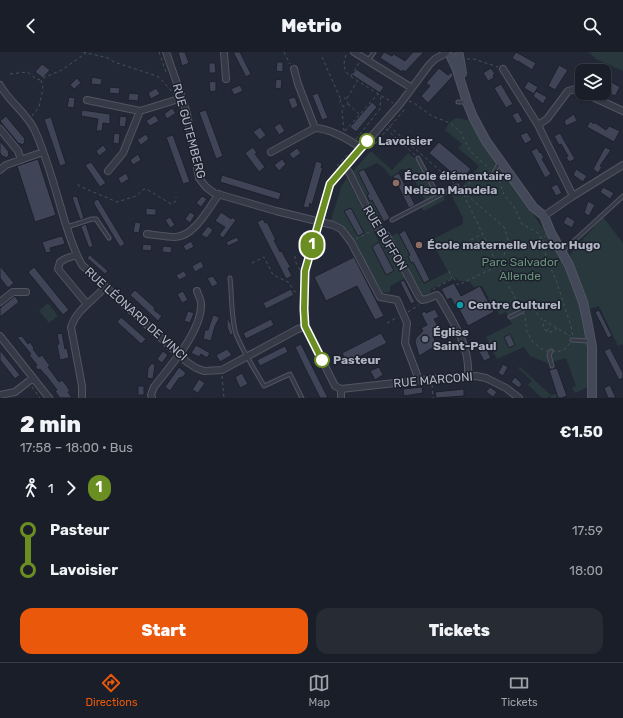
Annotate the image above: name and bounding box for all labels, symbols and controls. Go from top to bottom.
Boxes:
icon: back [20,15,42,37]
text: Metrio [281,15,342,37]
icon: search [581,15,603,37]
map controls [575,64,611,100]
button: layers [575,64,611,100]
street label: RUE GUTEMBERG [170,82,208,180]
marker: Lavoisier [359,133,375,149]
place label: Lavoisier [378,134,433,148]
place label: École élémentaire Nelson Mandela [404,169,511,197]
marker: École élémentaire Nelson Mandela [391,178,401,188]
street label: RUE BUFFON [360,203,410,273]
line badge: 1 [299,232,325,258]
text: 1 [309,236,315,253]
place label: École maternelle Victor Hugo [427,238,600,252]
marker: École maternelle Victor Hugo [414,240,424,250]
park label: Parc Salvador Allende [482,255,559,283]
street label: RUE LÉONARD DE VINCI [82,264,190,364]
place label: Centre Culturel [468,298,561,312]
marker: Centre Culturel [455,300,465,310]
place label: Église Saint-Paul [433,325,497,353]
marker: Église Saint-Paul [420,334,430,344]
marker: Pasteur [314,352,330,368]
place label: Pasteur [333,353,381,367]
street label: RUE MARCONI [393,370,473,390]
text: 2 min [20,411,81,438]
text: €1.50 [560,423,603,441]
text: 17:58 – 18:00 · Bus [20,440,133,455]
icon: walk [20,477,42,499]
icon: forward [60,477,82,499]
text: 1 [96,479,103,496]
text: 1 [48,481,54,496]
text: Pasteur [50,521,109,539]
text: 17:59 [572,523,603,538]
text: Lavoisier [50,561,118,579]
text: 18:00 [569,563,603,578]
button: Start [20,608,308,654]
button: Tickets [316,608,603,654]
tab: Directions [85,672,138,709]
tab: Map [308,672,330,709]
tab: Tickets [501,672,538,709]

